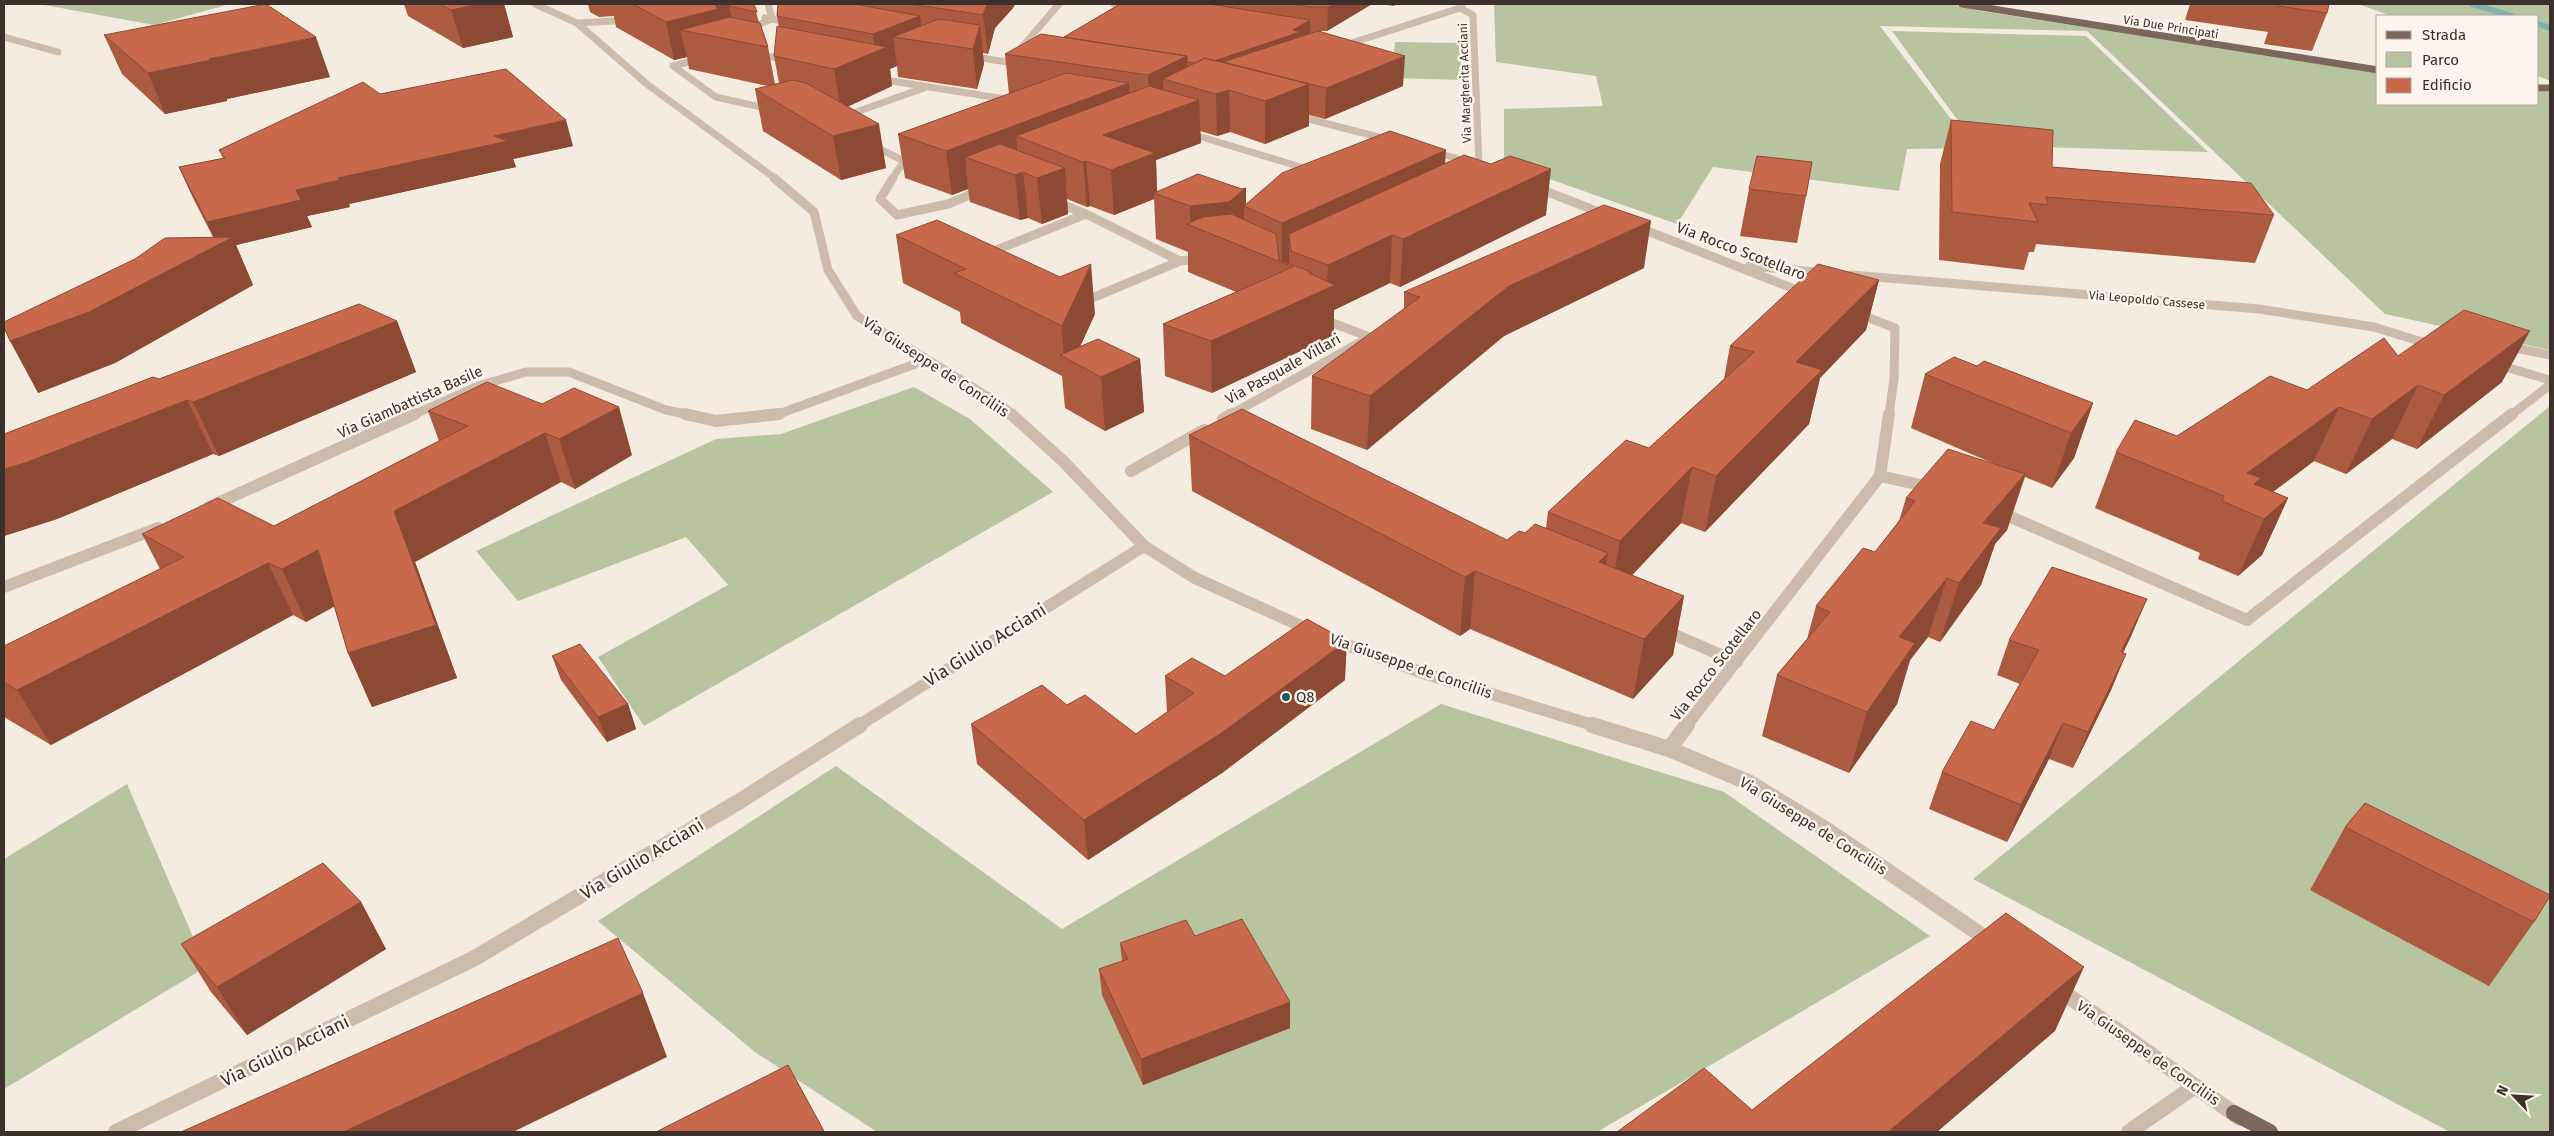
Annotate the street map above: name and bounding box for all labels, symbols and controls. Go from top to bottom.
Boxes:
street label: Via Due Principati [2122,13,2220,41]
legend [2376,15,2539,105]
street label: Via Margherita Acciani [1456,23,1474,143]
text: Strada [2422,26,2466,44]
text: Parco [2422,51,2459,69]
text: Edificio [2422,76,2472,94]
street label: Via Rocco Scotellaro [1674,218,1808,284]
street label: Via Leopoldo Cassese [2088,288,2206,312]
street label: Via Giuseppe de Conciliis [860,313,1012,421]
street label: Via Pasquale Villari [1222,330,1344,408]
street label: Via Giambattista Basile [335,362,485,442]
street label: Via Giulio Acciani [920,599,1050,691]
street label: Via Rocco Scotellaro [1667,606,1765,724]
street label: Via Giuseppe de Conciliis [1328,630,1494,702]
place label: Q8 [1296,688,1315,706]
marker: Q8 [1280,691,1292,703]
street label: Via Giuseppe de Conciliis [1736,773,1890,879]
street label: Via Giulio Acciani [576,814,708,904]
street label: Via Giuseppe de Conciliis [2073,997,2223,1109]
street label: Via Giulio Acciani [217,1010,353,1092]
north arrow [2489,1071,2539,1121]
text: N [2493,1083,2512,1099]

